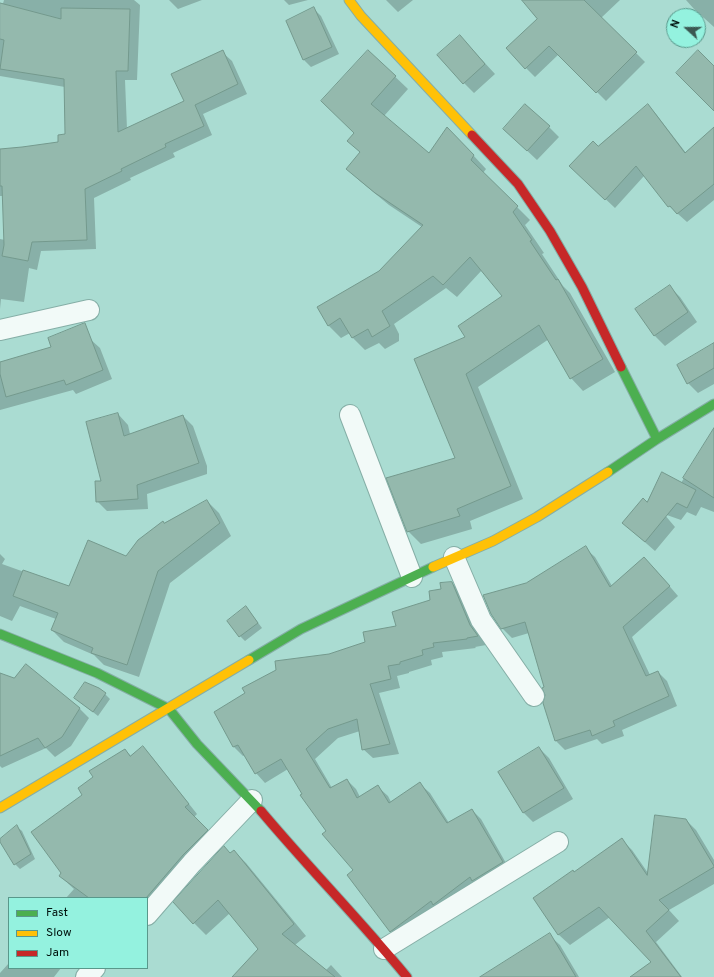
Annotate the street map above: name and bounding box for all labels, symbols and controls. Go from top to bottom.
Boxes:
north arrow [666,8,706,48]
text: N [668,18,684,30]
legend [8,897,148,969]
text: Fast [46,905,68,921]
text: Slow [46,925,72,941]
text: Jam [46,945,69,961]

